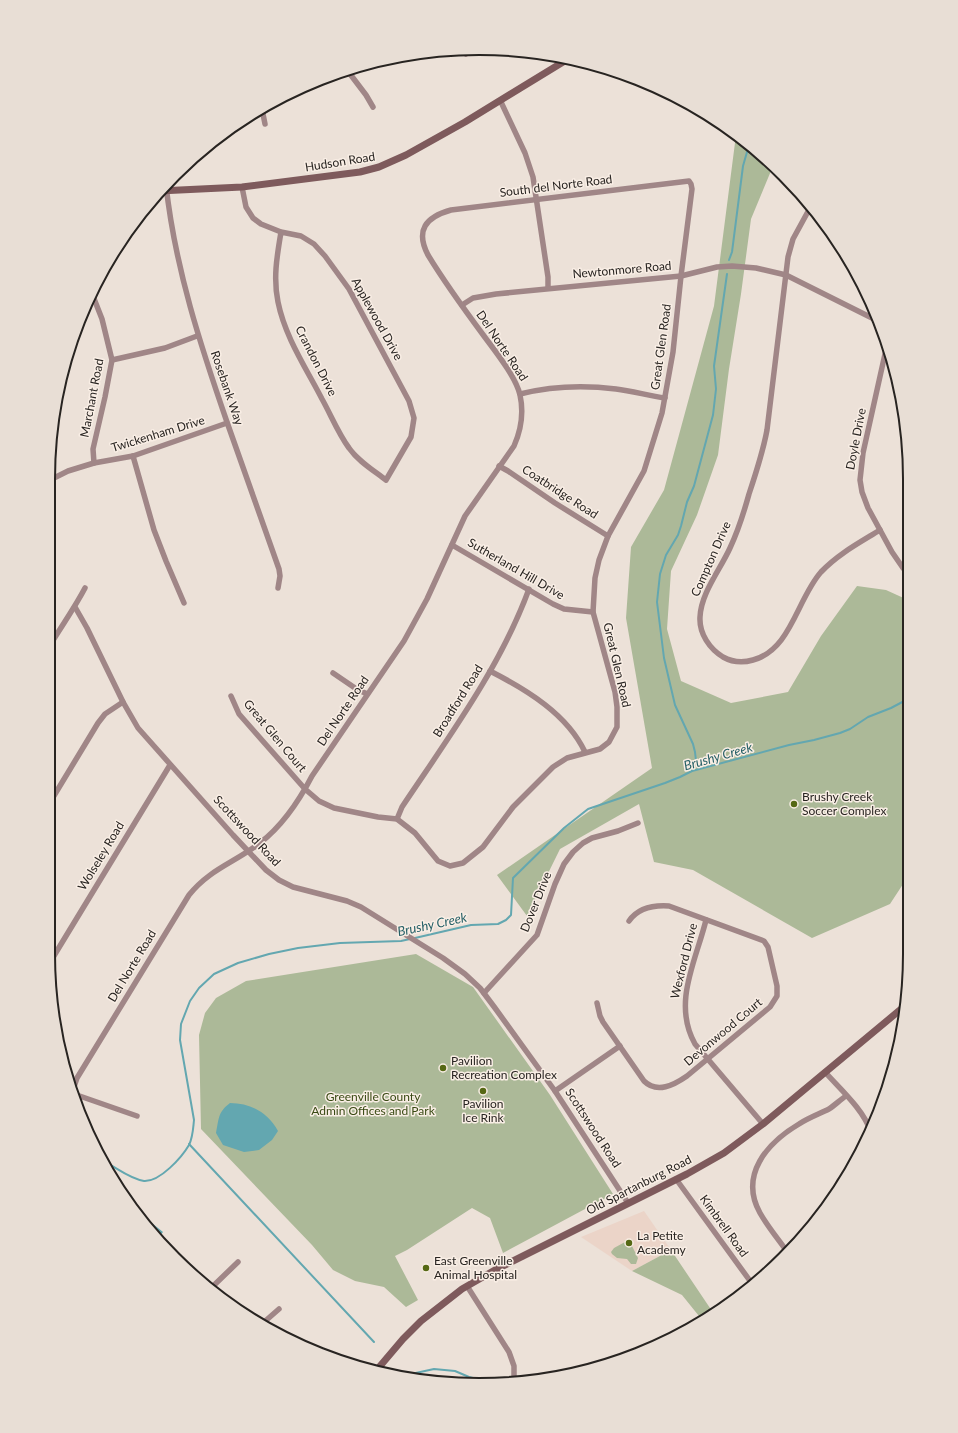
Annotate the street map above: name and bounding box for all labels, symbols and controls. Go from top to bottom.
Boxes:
street label: Hudson Road [304,149,376,174]
street label: South del Norte Road [499,171,613,200]
street label: Newtonmore Road [572,258,672,281]
street label: Applewood Drive [349,275,406,363]
street label: Great Glen Road [647,303,674,391]
street label: Del Norte Road [473,308,531,384]
street label: Crandon Drive [292,323,341,398]
street label: Rosebank Way [208,349,247,428]
street label: Marchant Road [77,357,107,439]
street label: Doyle Drive [842,407,869,471]
street label: Twickenham Drive [109,412,206,455]
street label: Coatbridge Road [519,461,601,522]
street label: Compton Drive [687,519,734,599]
street label: Sutherland Hill Drive [465,535,567,602]
street label: Great Glen Road [600,621,635,709]
street label: Broadford Road [429,662,486,740]
street label: Del Norte Road [314,673,372,749]
street label: Great Glen Court [241,696,311,776]
water label: Brushy Creek [682,738,755,773]
place label: Brushy Creek Soccer Complex [802,789,886,818]
street label: Scottswood Road [211,792,284,869]
marker: Brushy Creek Soccer Complex [789,799,799,809]
street label: Wolseley Road [74,819,127,893]
street label: Dover Drive [517,869,554,934]
water label: Brushy Creek [396,909,469,939]
street label: Wexford Drive [667,922,700,1000]
street label: Del Norte Road [104,927,159,1005]
street label: Devonwood Court [680,994,765,1069]
place label: Pavilion Recreation Complex [451,1053,557,1082]
marker: Pavilion Recreation Complex [438,1063,448,1073]
street label: Scottswood Road [562,1085,625,1170]
marker: Pavilion Ice Rink [478,1086,488,1096]
park label: Greenville County Admin Offices and Park [311,1089,436,1118]
place label: Pavilion Ice Rink [462,1096,505,1125]
street label: Old Spartanburg Road [584,1152,694,1218]
street label: Kimbrell Road [697,1192,752,1260]
place label: La Petite Academy [637,1228,686,1257]
marker: La Petite Academy [624,1238,634,1248]
place label: East Greenville Animal Hospital [434,1253,517,1282]
marker: East Greenville Animal Hospital [421,1263,431,1273]

